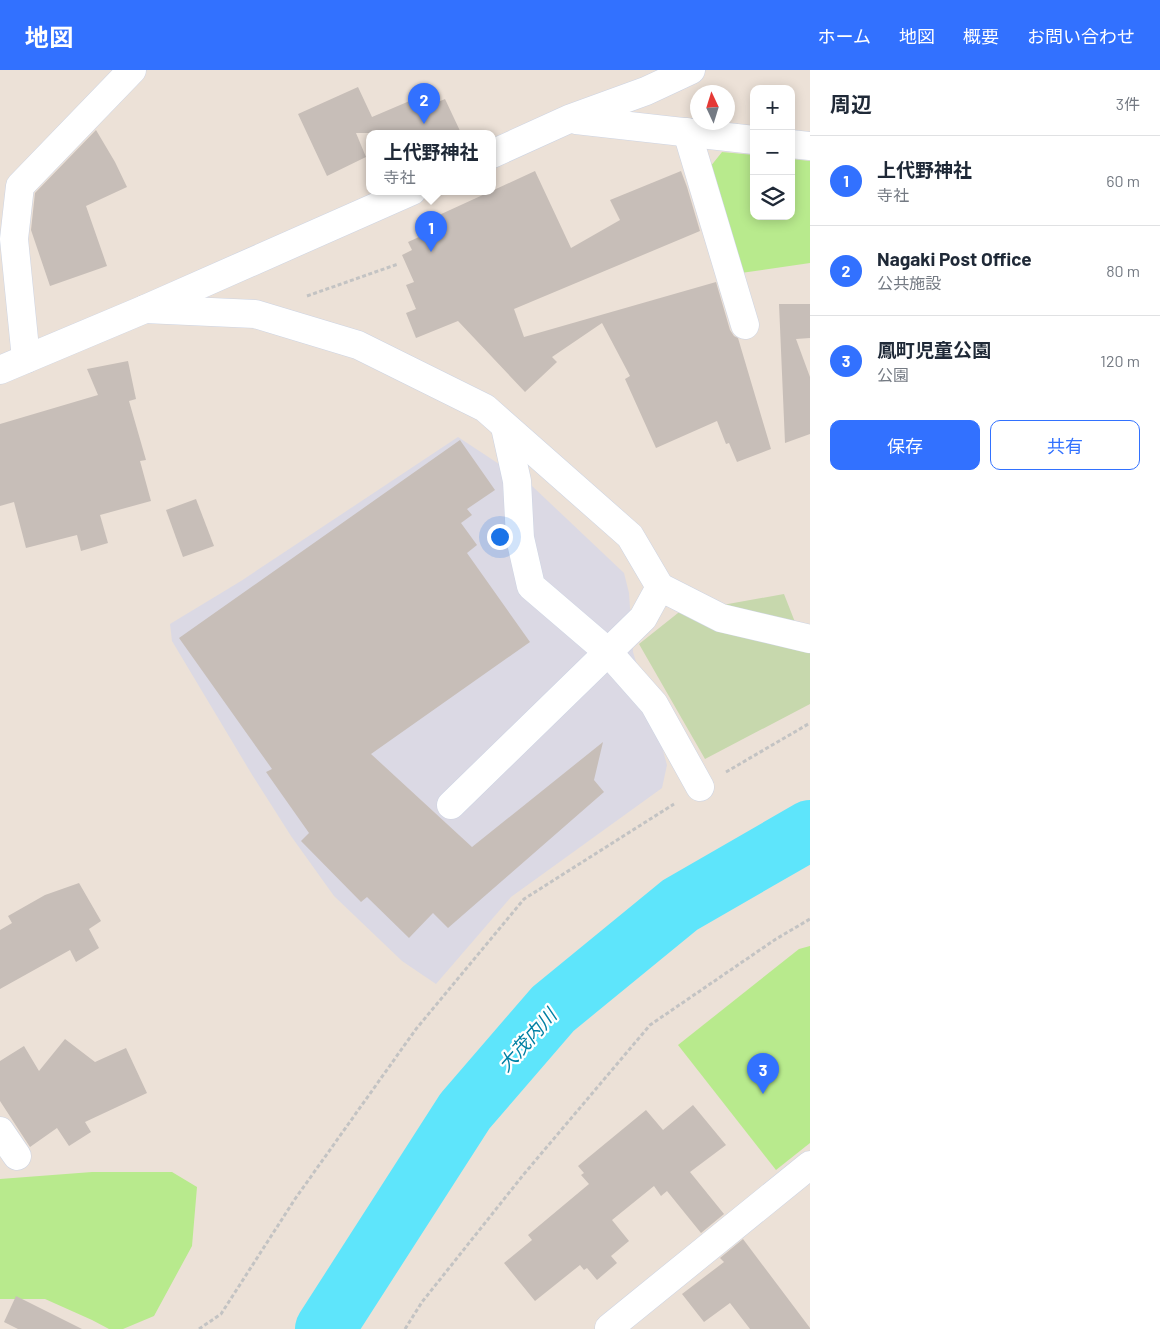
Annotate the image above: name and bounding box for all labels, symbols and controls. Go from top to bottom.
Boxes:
text: 地図 [25,22,73,51]
text: ホーム [818,25,871,47]
text: 地図 [899,25,935,47]
text: 概要 [963,25,999,47]
text: お問い合わせ [1027,25,1135,47]
pin: 2 [408,83,440,124]
north arrow [690,85,735,130]
map controls [750,85,795,220]
button: + [750,85,795,130]
text: 周辺 [830,91,872,116]
text: 3件 [1116,94,1140,113]
popup [366,130,496,195]
button: − [750,130,795,175]
text: 上代野神社 [383,140,479,163]
text: 上代野神社 [877,158,972,181]
text: 寺社 [383,167,416,186]
text: 1 [843,171,849,190]
text: 60 m [1106,171,1140,190]
button: layers [750,175,795,220]
text: 寺社 [877,185,909,204]
pin: 1 [415,211,447,252]
text: Nagaki Post Office [877,247,1032,270]
text: 2 [842,261,850,280]
text: 80 m [1106,261,1140,280]
text: 公共施設 [877,273,941,292]
text: 鳳町児童公園 [877,338,991,361]
text: 3 [842,351,850,370]
text: 120 m [1100,351,1140,370]
text: 公園 [877,365,909,384]
button: 保存 [830,420,980,470]
button: 共有 [990,420,1140,470]
your location [487,524,513,550]
water label: 大茂内川 [493,1002,562,1076]
pin: 3 [747,1053,779,1094]

